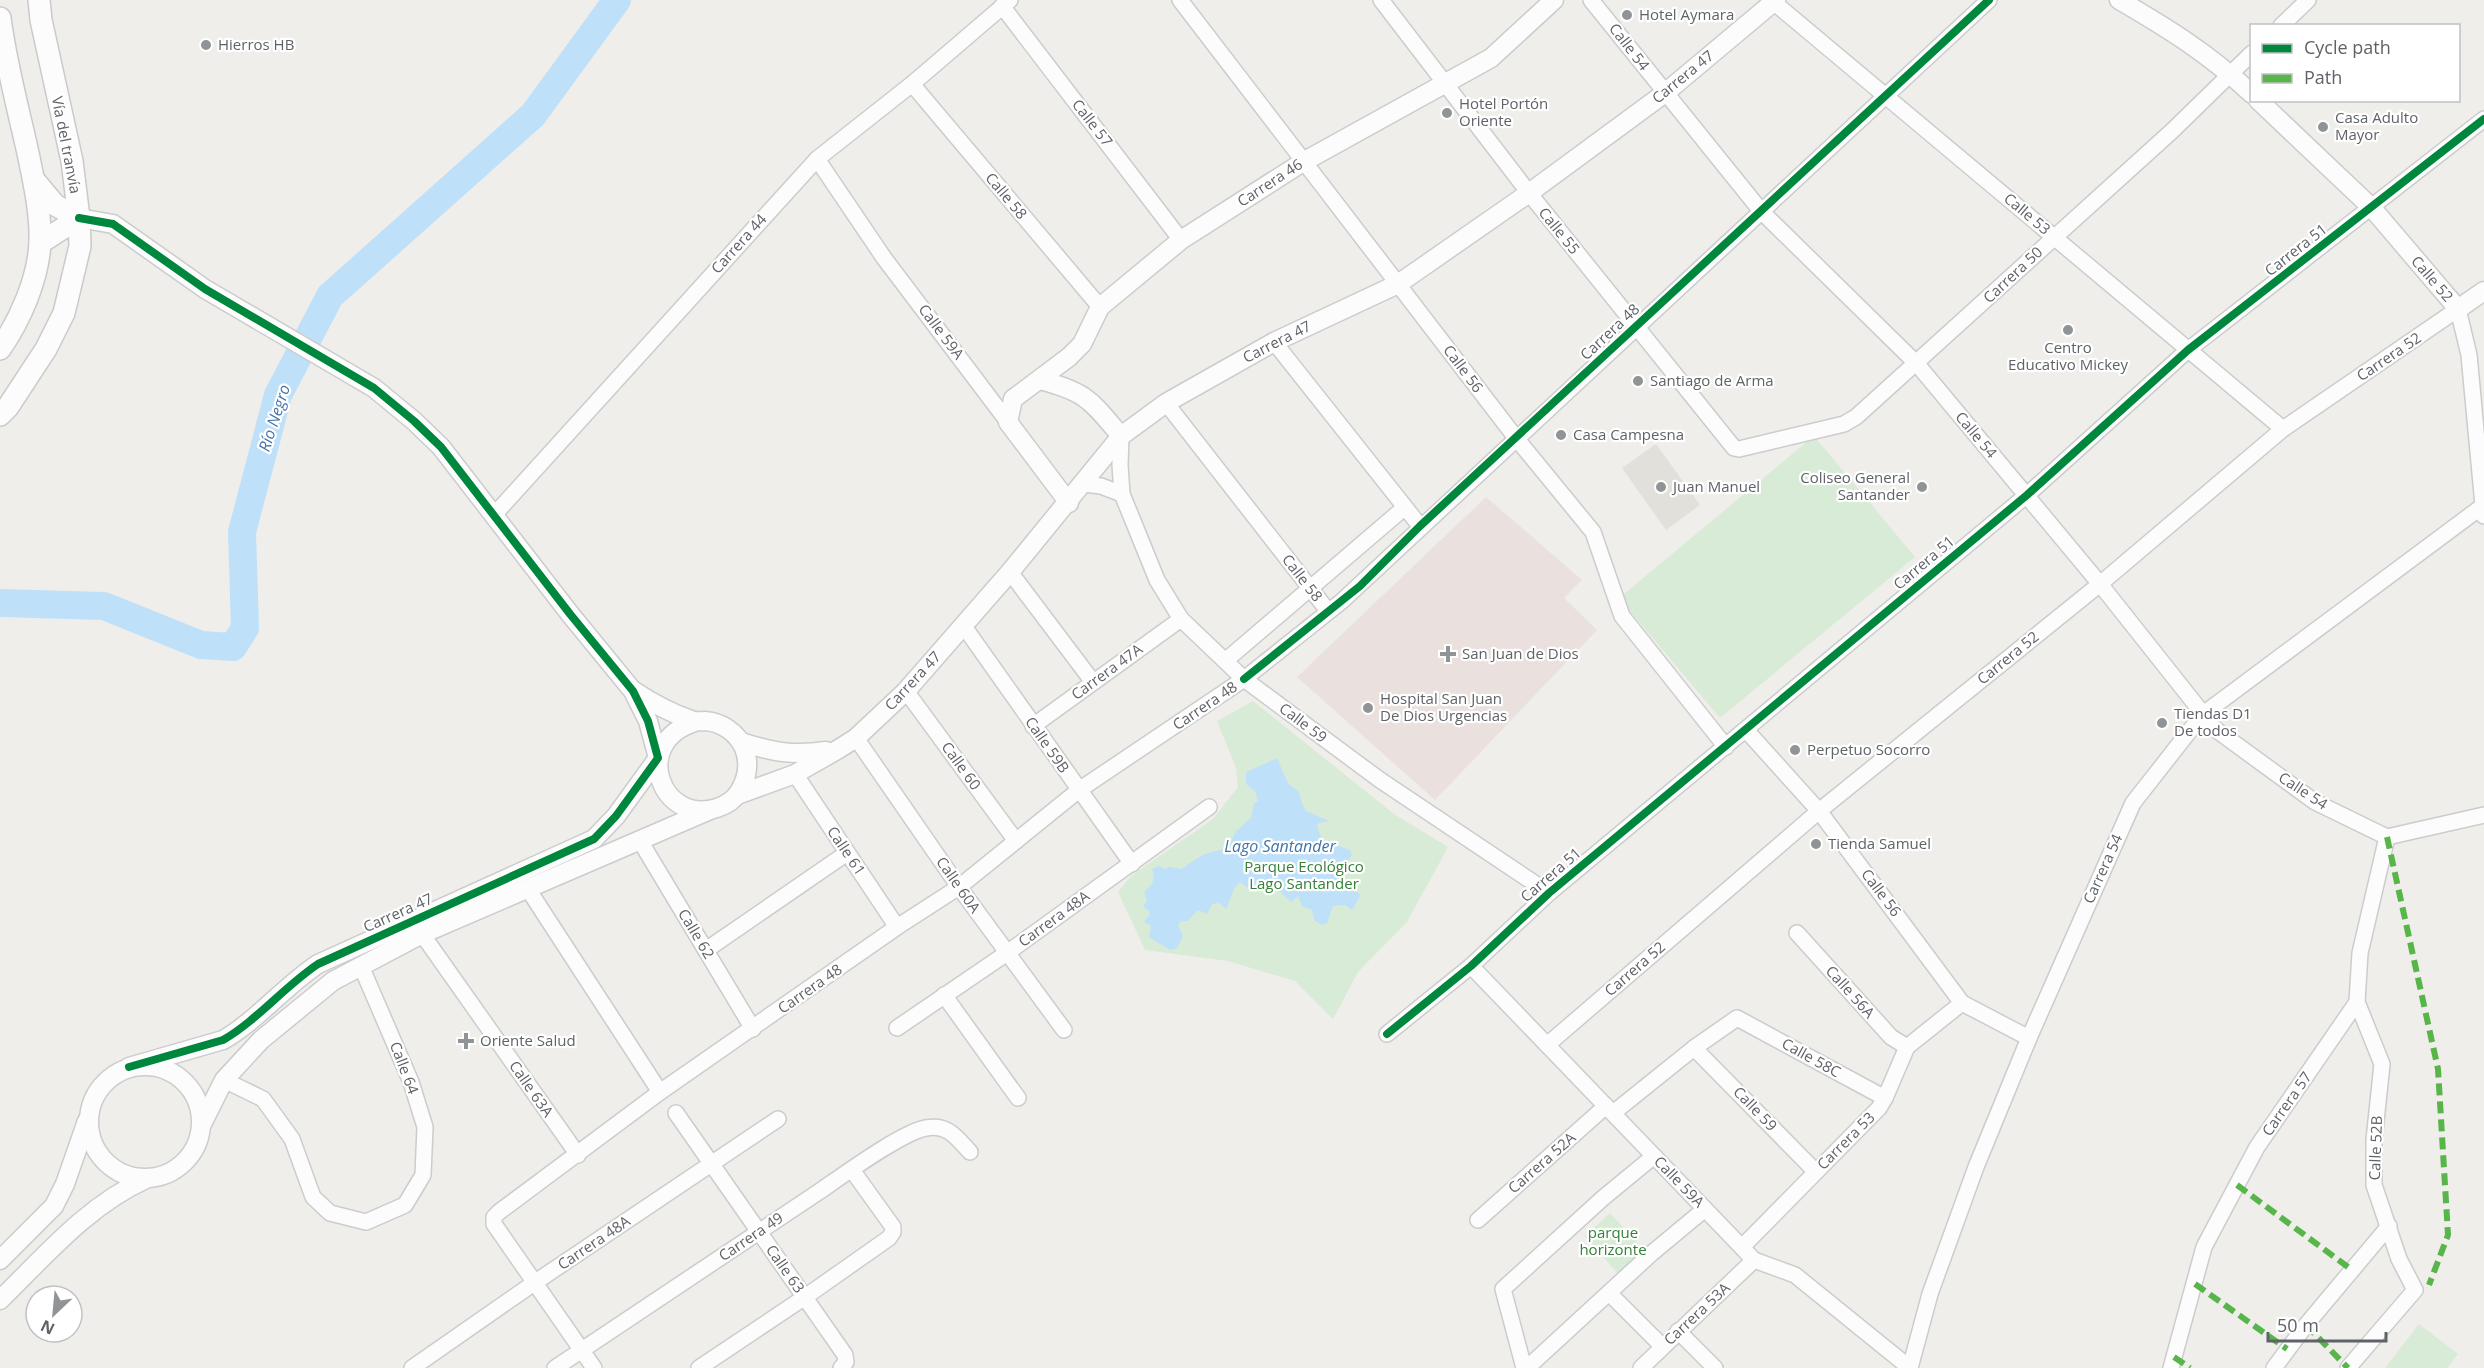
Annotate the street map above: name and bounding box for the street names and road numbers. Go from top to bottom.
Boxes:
street label: Calle 54 [1605,19,1655,74]
street label: Carrera 47 [1647,45,1717,107]
street label: Vía del tranvía [48,94,86,195]
street label: Calle 57 [1068,95,1118,150]
street label: Carrera 46 [1233,154,1306,211]
street label: Calle 58 [981,168,1032,223]
street label: Calle 53 [2000,188,2055,239]
street label: Calle 55 [1535,203,1585,258]
street label: Carrera 44 [706,209,771,278]
street label: Carrera 51 [2260,219,2331,280]
street label: Carrera 50 [1978,242,2046,307]
street label: Calle 52 [2407,251,2458,306]
street label: Carrera 48 [1575,299,1643,364]
street label: Calle 59A [914,300,969,364]
street label: Carrera 47 [1239,315,1314,367]
street label: Carrera 52 [2352,327,2425,385]
street label: Calle 56 [1439,340,1488,396]
street label: Calle 54 [1951,407,2002,462]
street label: Carrera 51 [1889,531,1958,594]
street label: Calle 58 [1278,550,1328,605]
street label: Carrera 52 [1972,626,2042,688]
street label: Carrera 47A [1067,638,1146,704]
street label: Carrera 47 [880,646,945,714]
street label: Carrera 48 [1168,676,1241,734]
street label: Calle 59 [1276,698,1332,747]
street label: Calle 59B [1021,712,1075,777]
street label: Calle 60 [938,737,986,793]
street label: Calle 54 [2275,767,2332,814]
street label: Calle 61 [823,822,870,879]
street label: Carrera 54 [2078,830,2126,906]
street label: Carrera 51 [1516,842,1585,906]
street label: Calle 60A [932,852,986,917]
street label: Calle 56 [1857,864,1906,920]
street label: Carrera 48A [1014,885,1093,951]
street label: Carrera 47 [360,888,435,936]
street label: Calle 62 [674,905,720,962]
street label: Carrera 52 [1600,936,1669,1000]
street label: Carrera 48 [773,959,845,1018]
street label: Calle 56A [1822,961,1880,1022]
street label: Calle 58C [1779,1033,1844,1081]
street label: Calle 64 [386,1038,424,1097]
street label: Calle 63A [505,1056,559,1121]
street label: Carrera 57 [2257,1067,2316,1139]
street label: Calle 59 [1729,1082,1782,1135]
street label: Carrera 53 [1812,1107,1879,1174]
street label: Calle 52B [2364,1115,2386,1181]
street label: Carrera 52A [1503,1127,1580,1197]
street label: Calle 59A [1650,1151,1710,1212]
street label: Carrera 49 [714,1207,787,1265]
street label: Carrera 48A [553,1210,634,1274]
street label: Calle 63 [762,1240,810,1297]
street label: Carrera 53A [1659,1277,1734,1349]

